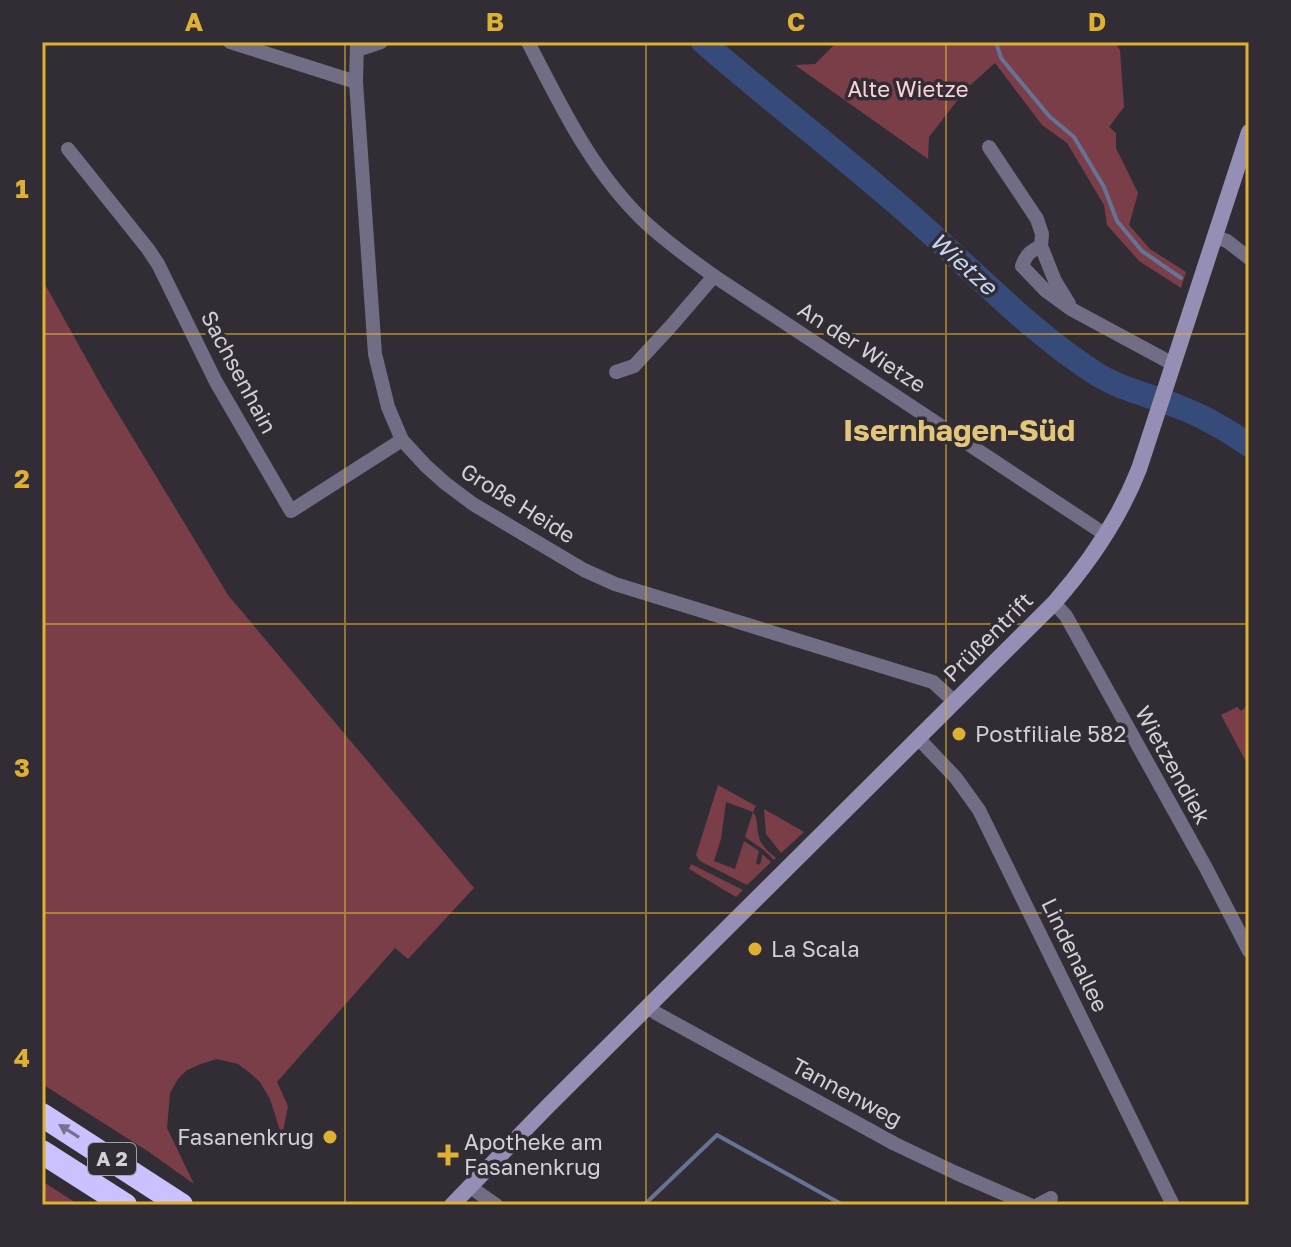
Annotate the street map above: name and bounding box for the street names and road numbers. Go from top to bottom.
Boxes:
street label: An der Wietze [793,295,931,398]
street label: Sachsenhain [196,306,283,438]
street label: Große Heide [456,457,580,548]
street label: Prüßentrift [937,586,1038,687]
street label: Wietzendiek [1130,701,1217,829]
street label: Lindenallee [1036,893,1115,1016]
street label: Tannenweg [787,1051,907,1132]
road number: A 2 [88,1143,136,1175]

